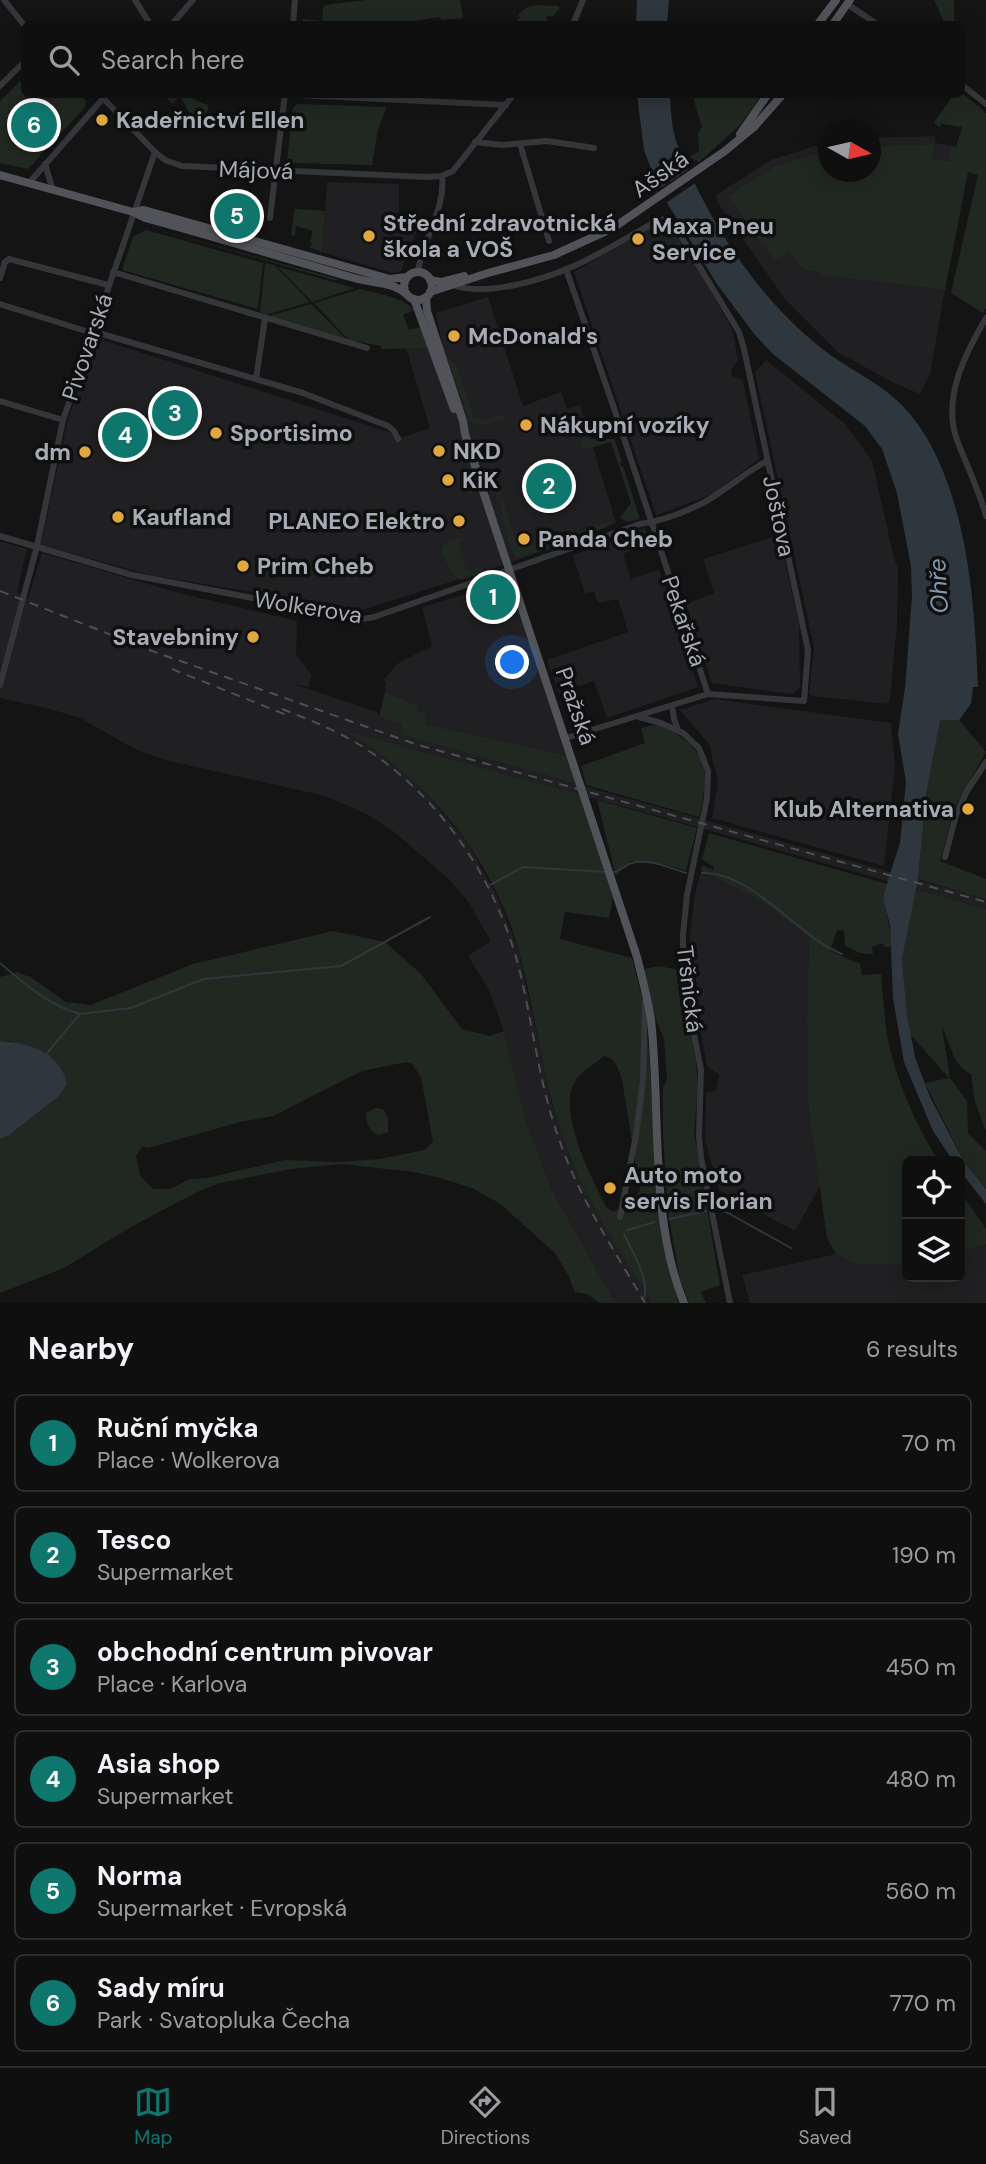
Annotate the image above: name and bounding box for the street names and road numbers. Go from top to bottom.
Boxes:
street label: Ašská [626,144,694,204]
street label: Májová [218,154,294,186]
street label: Pivovarská [55,289,119,405]
street label: Joštova [756,473,802,559]
street label: Pekařská [655,572,713,670]
street label: Wolkerova [252,584,364,630]
street label: Pražská [549,663,603,749]
street label: Tršnická [670,944,710,1034]

